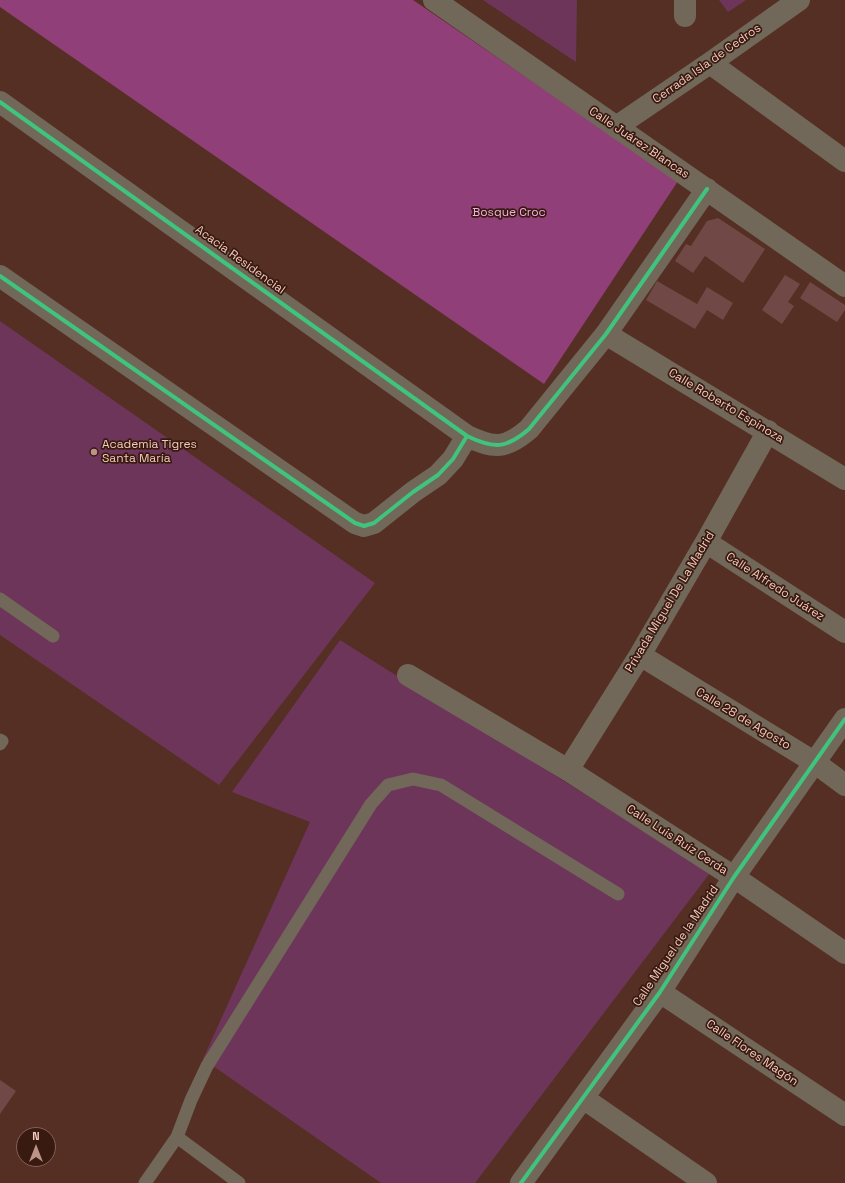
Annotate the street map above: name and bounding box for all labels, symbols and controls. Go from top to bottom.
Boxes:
street label: Cerrada Isla de Cedros [650,21,764,107]
street label: Calle Juárez Blancas [586,104,692,182]
park label: Bosque Croc [472,206,546,220]
street label: Acacia Residencial [192,223,288,297]
street label: Calle Roberto Espinoza [666,366,786,446]
place label: Academia Tigres Santa María [102,438,197,466]
marker: Academia Tigres Santa María [89,447,99,457]
street label: Privada Miguel De La Madrid [622,529,718,675]
street label: Calle Alfredo Juárez [723,550,827,624]
street label: Calle 28 de Agosto [693,685,793,753]
street label: Calle Luis Ruíz Cerda [624,802,730,878]
street label: Calle Miguel de la Madrid [630,883,722,1009]
street label: Calle Flores Magón [703,1017,801,1089]
north arrow [16,1127,56,1167]
text: N [32,1129,40,1143]

